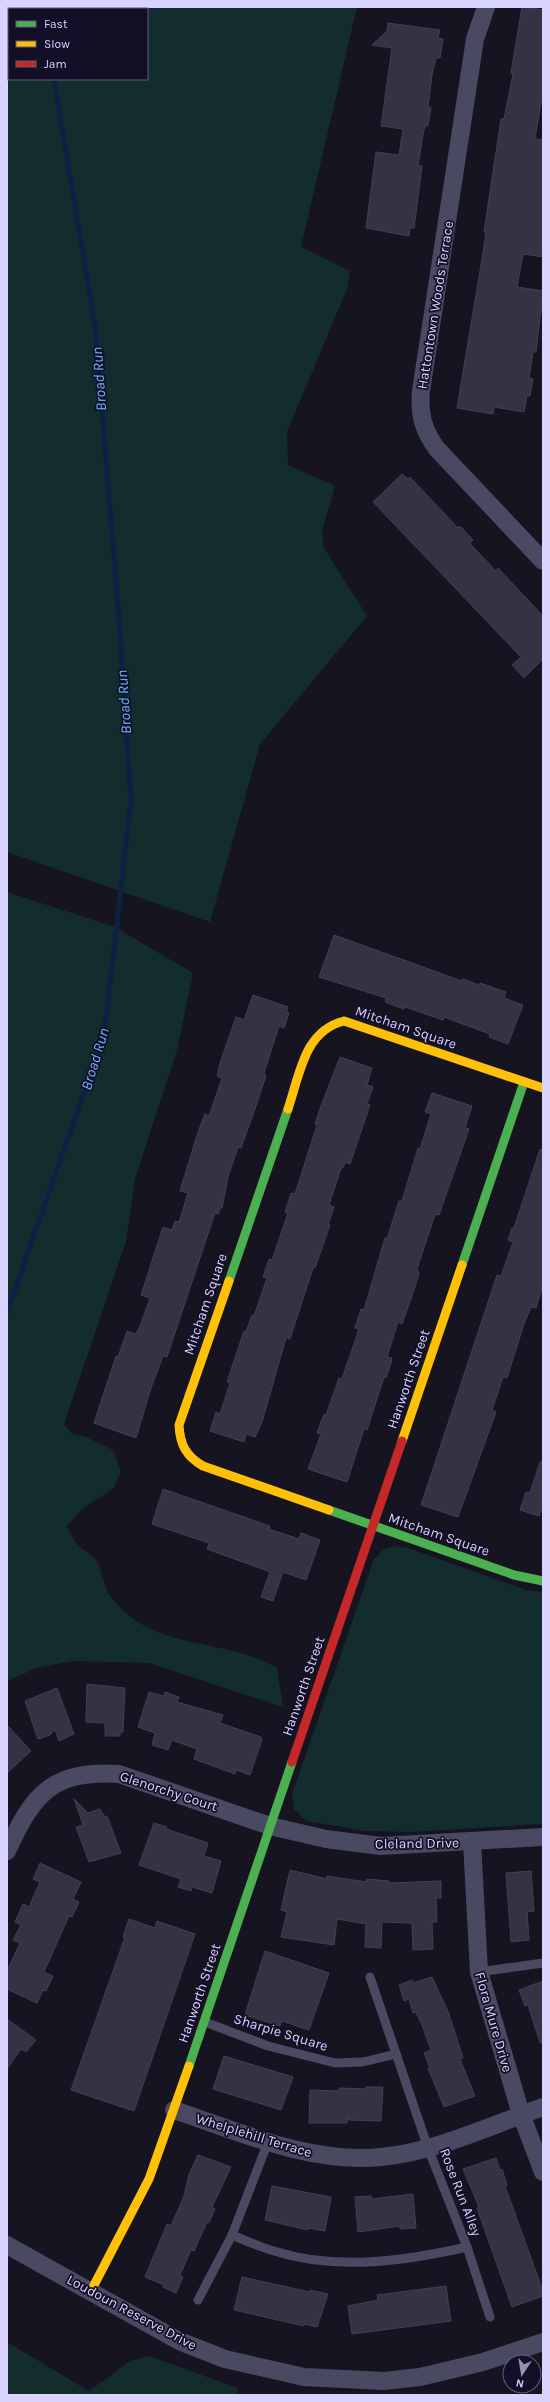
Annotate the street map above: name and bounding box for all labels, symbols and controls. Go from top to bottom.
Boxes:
legend [8,8,148,80]
text: Fast [44,17,68,31]
text: Slow [44,37,70,51]
text: Jam [44,57,67,71]
street label: Hattontown Woods Terrace [414,220,457,390]
water label: Broad Run [88,346,110,412]
water label: Broad Run [113,669,135,735]
street label: Mitcham Square [353,1002,459,1053]
water label: Broad Run [77,1026,113,1092]
street label: Mitcham Square [180,1251,231,1357]
street label: Hanworth Street [384,1327,433,1431]
street label: Mitcham Square [386,1509,492,1560]
street label: Hanworth Street [279,1634,328,1738]
street label: Glenorchy Court [118,1768,220,1815]
street label: Cleland Drive [375,1834,459,1853]
street label: Hanworth Street [175,1941,224,2045]
street label: Flora Mure Drive [471,1970,516,2074]
street label: Sharpie Square [232,2010,330,2055]
street label: Whelplehill Terrace [194,2110,314,2161]
street label: Rose Run Alley [436,2146,485,2239]
street label: Loudoun Reserve Drive [64,2271,200,2354]
north arrow [502,2354,542,2394]
text: N [515,2376,525,2390]

